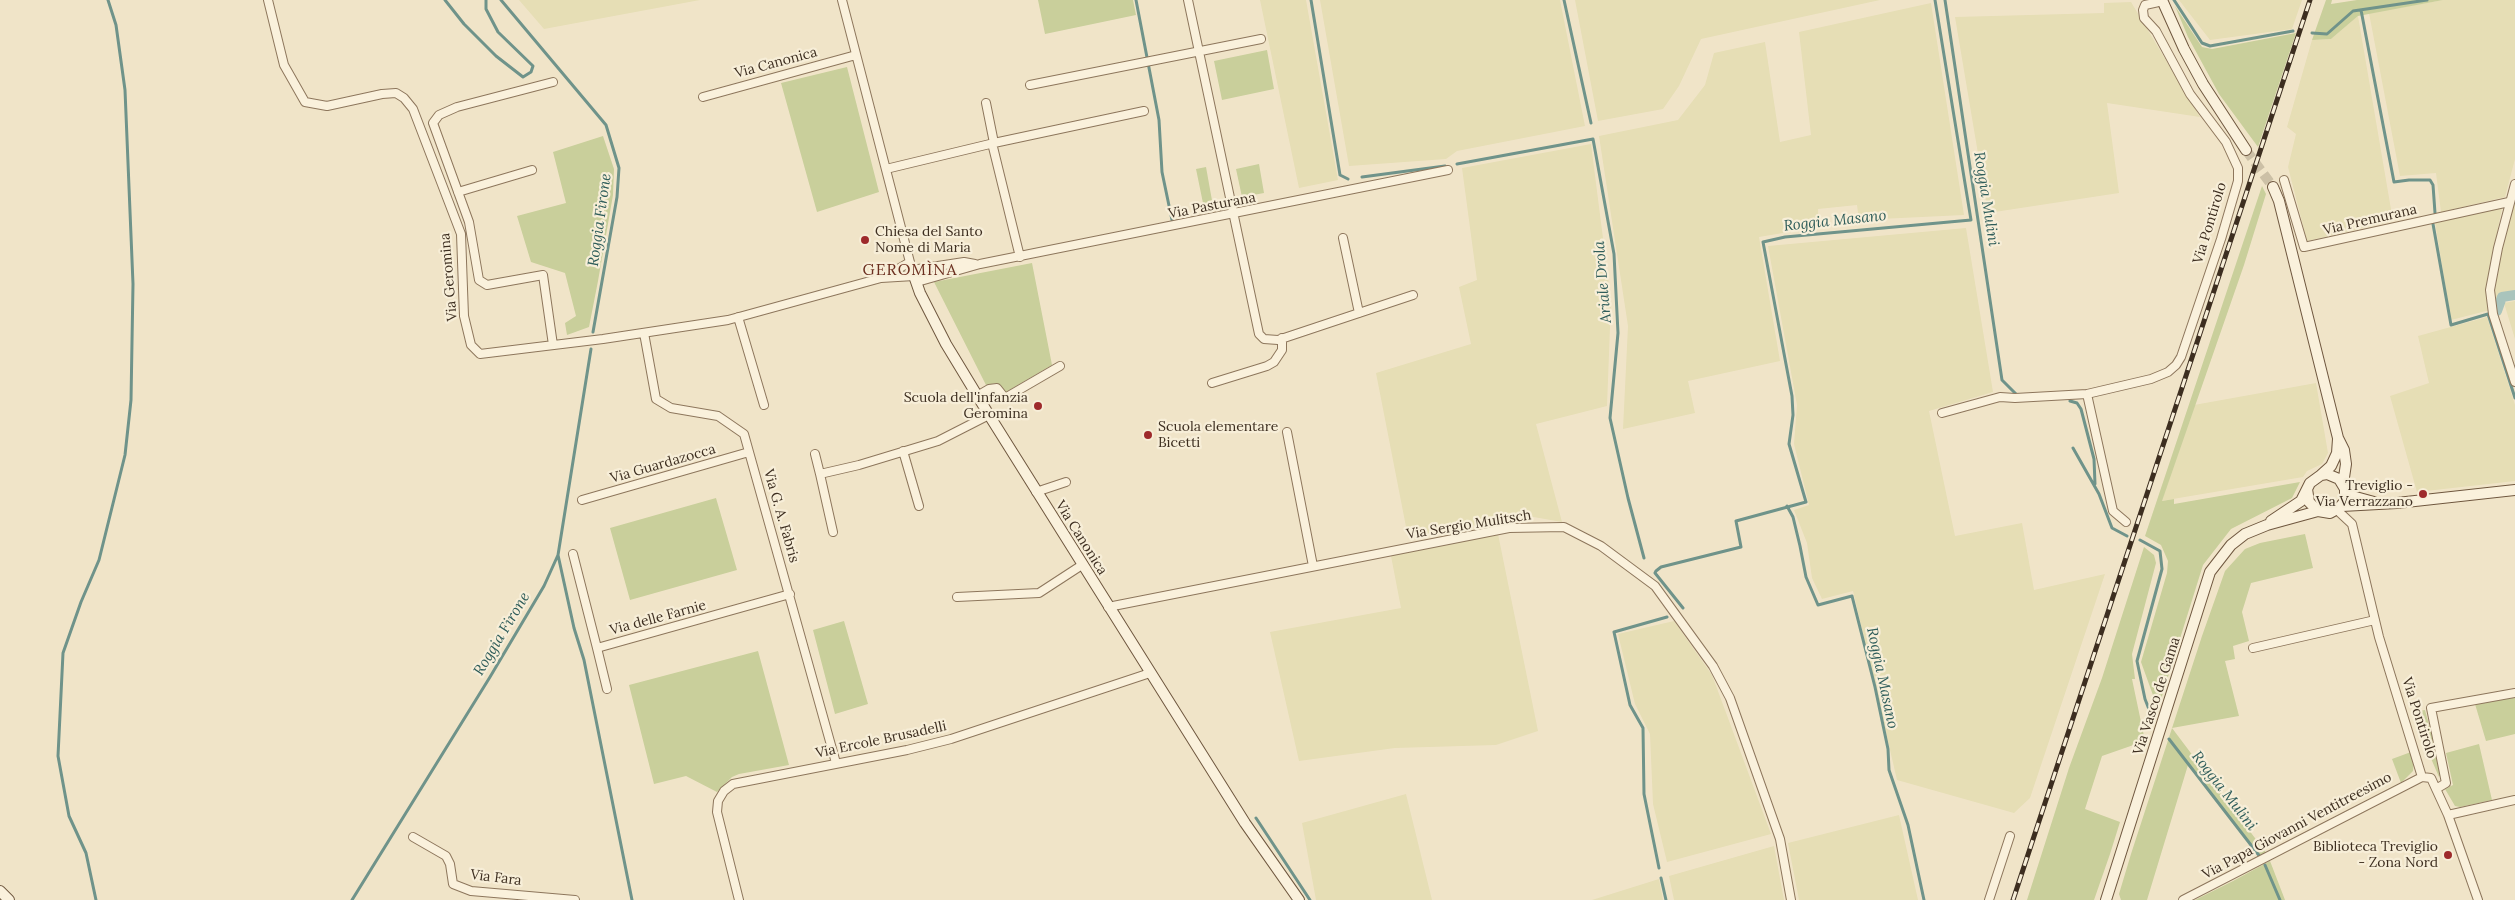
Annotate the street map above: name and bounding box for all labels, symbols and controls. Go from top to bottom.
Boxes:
street label: Via Canonica [733,44,819,82]
water label: Roggia Mulini [1970,150,2002,248]
water label: Roggia Firone [585,172,615,268]
street label: Via Pontirolo [2190,180,2230,266]
street label: Via Pasturana [1167,189,1257,223]
street label: Via Premurana [2322,201,2418,239]
water label: Roggia Masano [1783,207,1887,235]
place label: Chiesa del Santo Nome di Maria [875,224,983,256]
street label: Via Geromina [437,232,461,322]
marker: Chiesa del Santo Nome di Maria [859,234,871,246]
water label: Ariale Drola [1590,240,1616,324]
district label: GEROMÌNA [861,260,959,280]
place label: Scuola dell'infanzia Geromina [904,390,1028,422]
marker: Scuola dell'infanzia Geromina [1032,400,1044,412]
place label: Scuola elementare Bicetti [1158,419,1278,452]
marker: Scuola elementare Bicetti [1142,429,1154,441]
street label: Via Guardazocca [608,441,718,487]
street label: Via G. A. Fabris [760,467,802,565]
place label: Treviglio - Via Verrazzano [2316,478,2413,511]
marker: Treviglio - Via Verrazzano [2417,488,2429,500]
street label: Via Canonica [1051,498,1111,578]
street label: Via Sergio Mulitsch [1405,507,1533,543]
water label: Roggia Firone [470,589,534,679]
street label: Via delle Farnie [608,597,708,639]
water label: Roggia Masano [1862,626,1902,730]
street label: Via Vasco de Gama [2130,635,2184,757]
street label: Via Pontirolo [2398,675,2440,761]
street label: Via Ercole Brusadelli [814,718,948,762]
water label: Roggia Mulini [2188,748,2260,834]
street label: Via Papa Giovanni Ventitreesimo [2200,769,2394,883]
place label: Biblioteca Treviglio - Zona Nord [2313,839,2438,872]
marker: Biblioteca Treviglio - Zona Nord [2442,849,2454,861]
street label: Via Fara [470,867,522,889]

